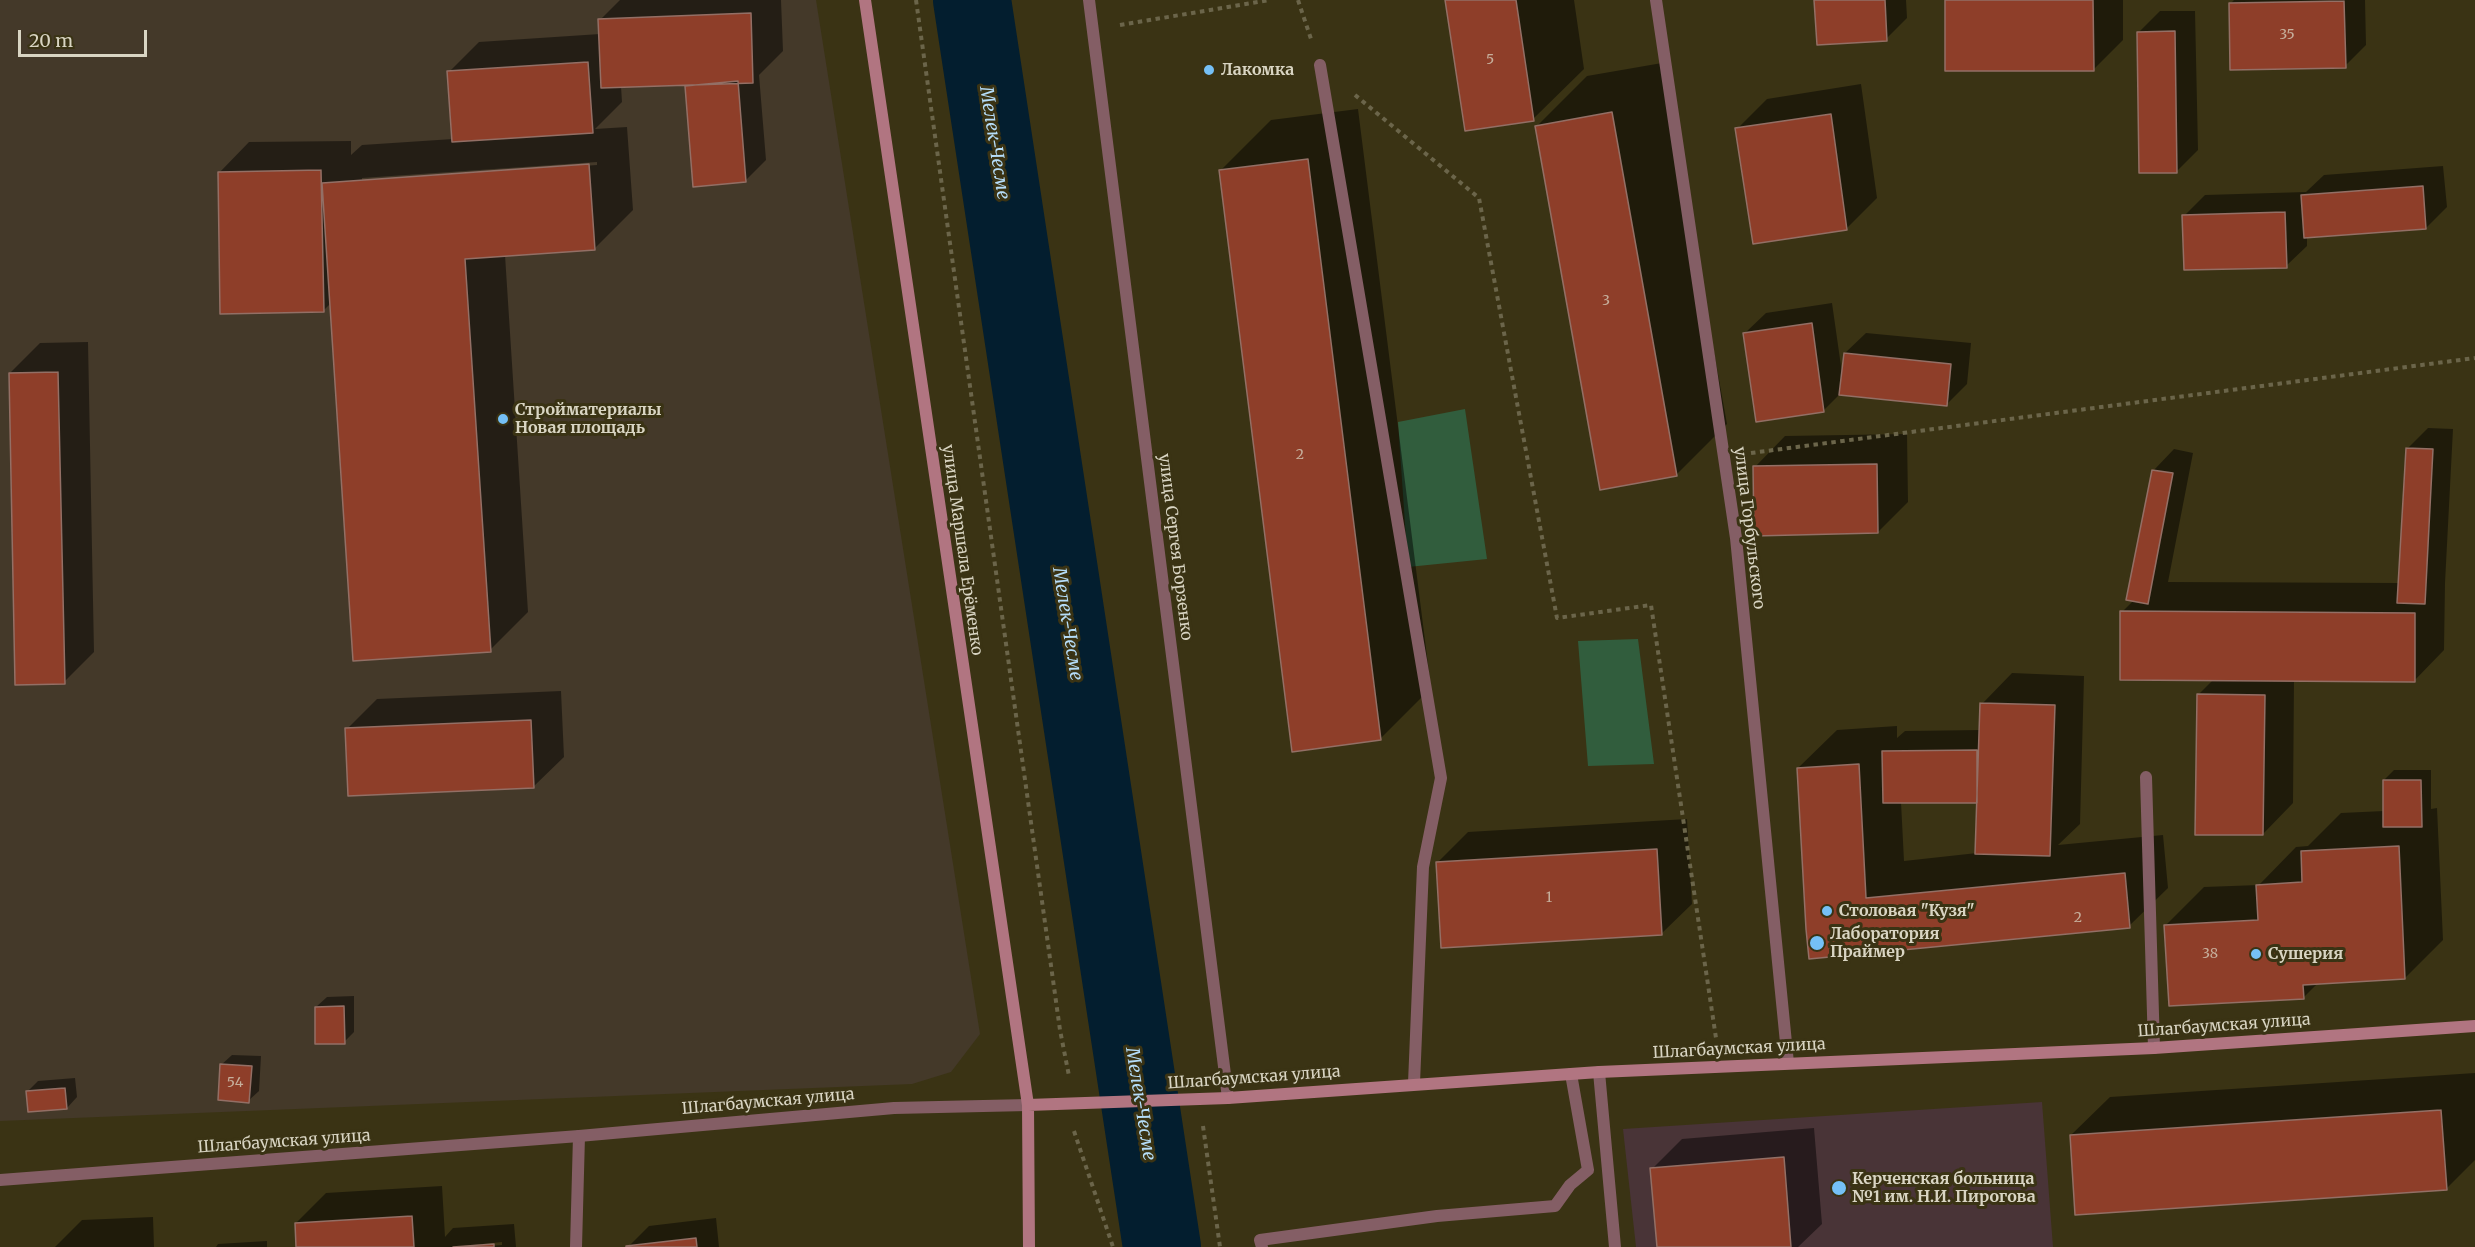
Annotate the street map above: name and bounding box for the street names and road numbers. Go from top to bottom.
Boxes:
street label: улица Маршала Ерёменко [938,443,986,657]
street label: улица Горбульского [1730,446,1768,610]
street label: улица Сергея Борзенко [1154,452,1196,642]
street label: Шлагбаумская улица [2137,1010,2311,1042]
street label: Шлагбаумская улица [1652,1035,1826,1063]
street label: Шлагбаумская улица [1167,1062,1341,1094]
street label: Шлагбаумская улица [681,1085,855,1119]
street label: Шлагбаумская улица [197,1126,371,1158]

